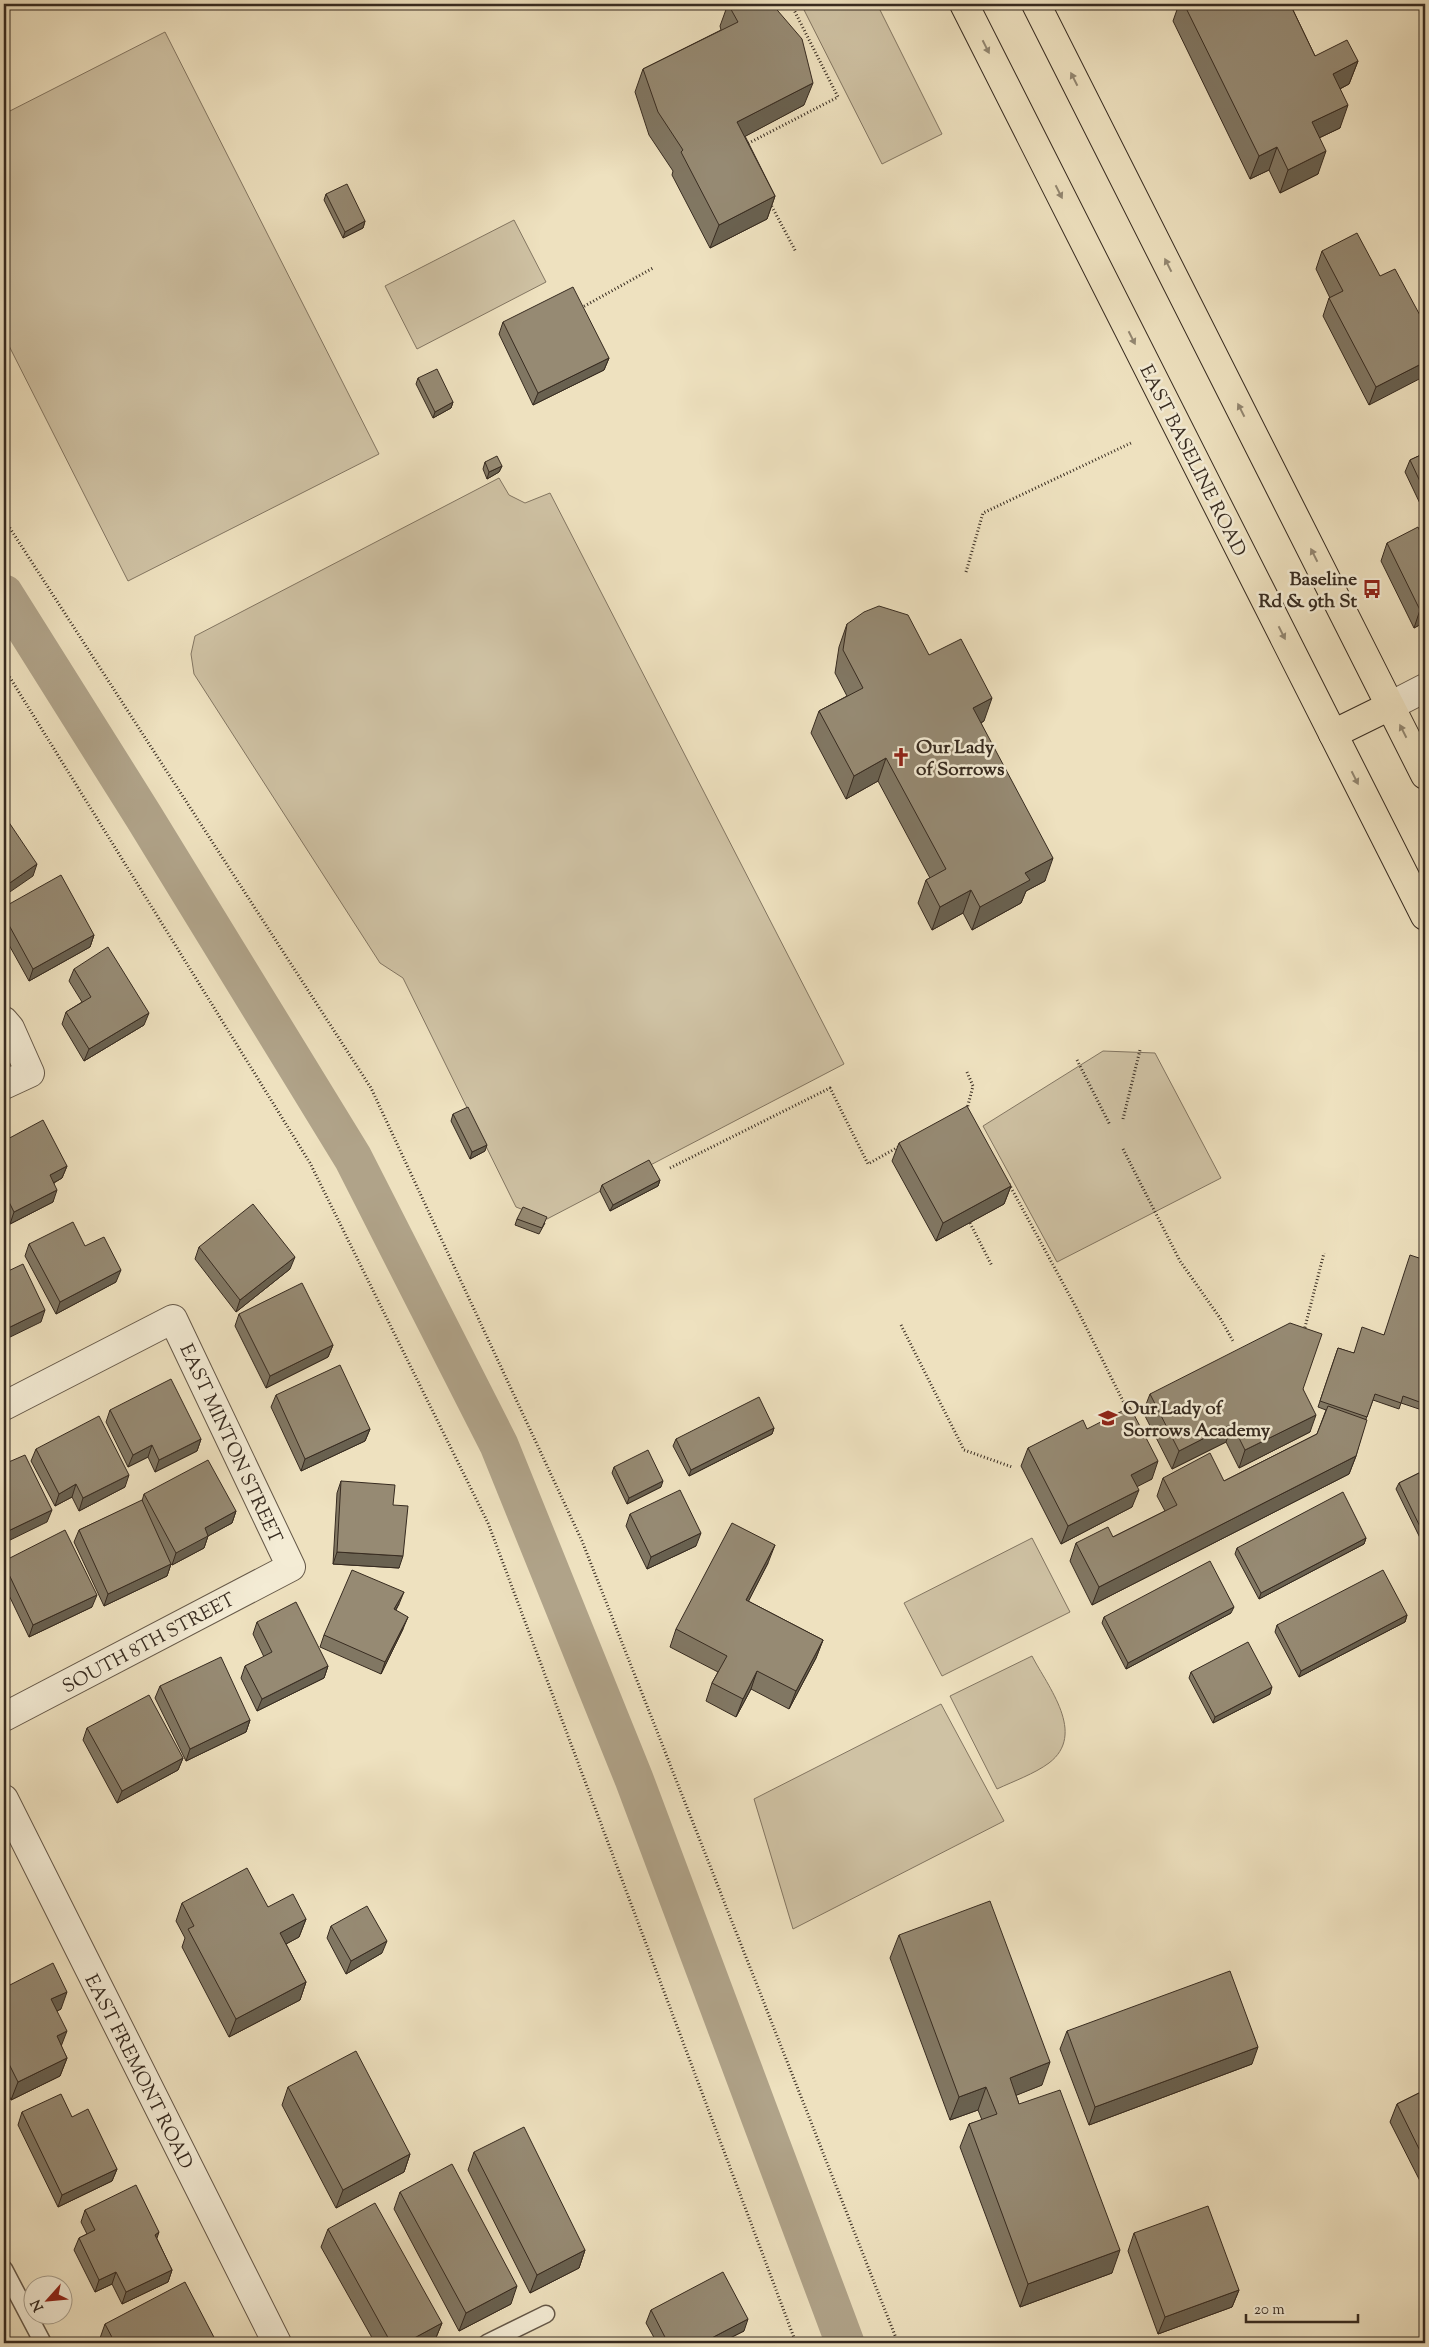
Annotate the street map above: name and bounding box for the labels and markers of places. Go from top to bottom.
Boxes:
place label: Baseline Rd & 9th St [1258,567,1357,616]
bus stop icon: Baseline Rd & 9th St [1361,578,1383,600]
place label: Our Lady of Sorrows [916,735,1005,784]
church icon: Our Lady of Sorrows [890,746,912,768]
place label: Our Lady of Sorrows Academy [1123,1396,1271,1445]
school or university icon: Our Lady of Sorrows Academy [1097,1407,1119,1429]

